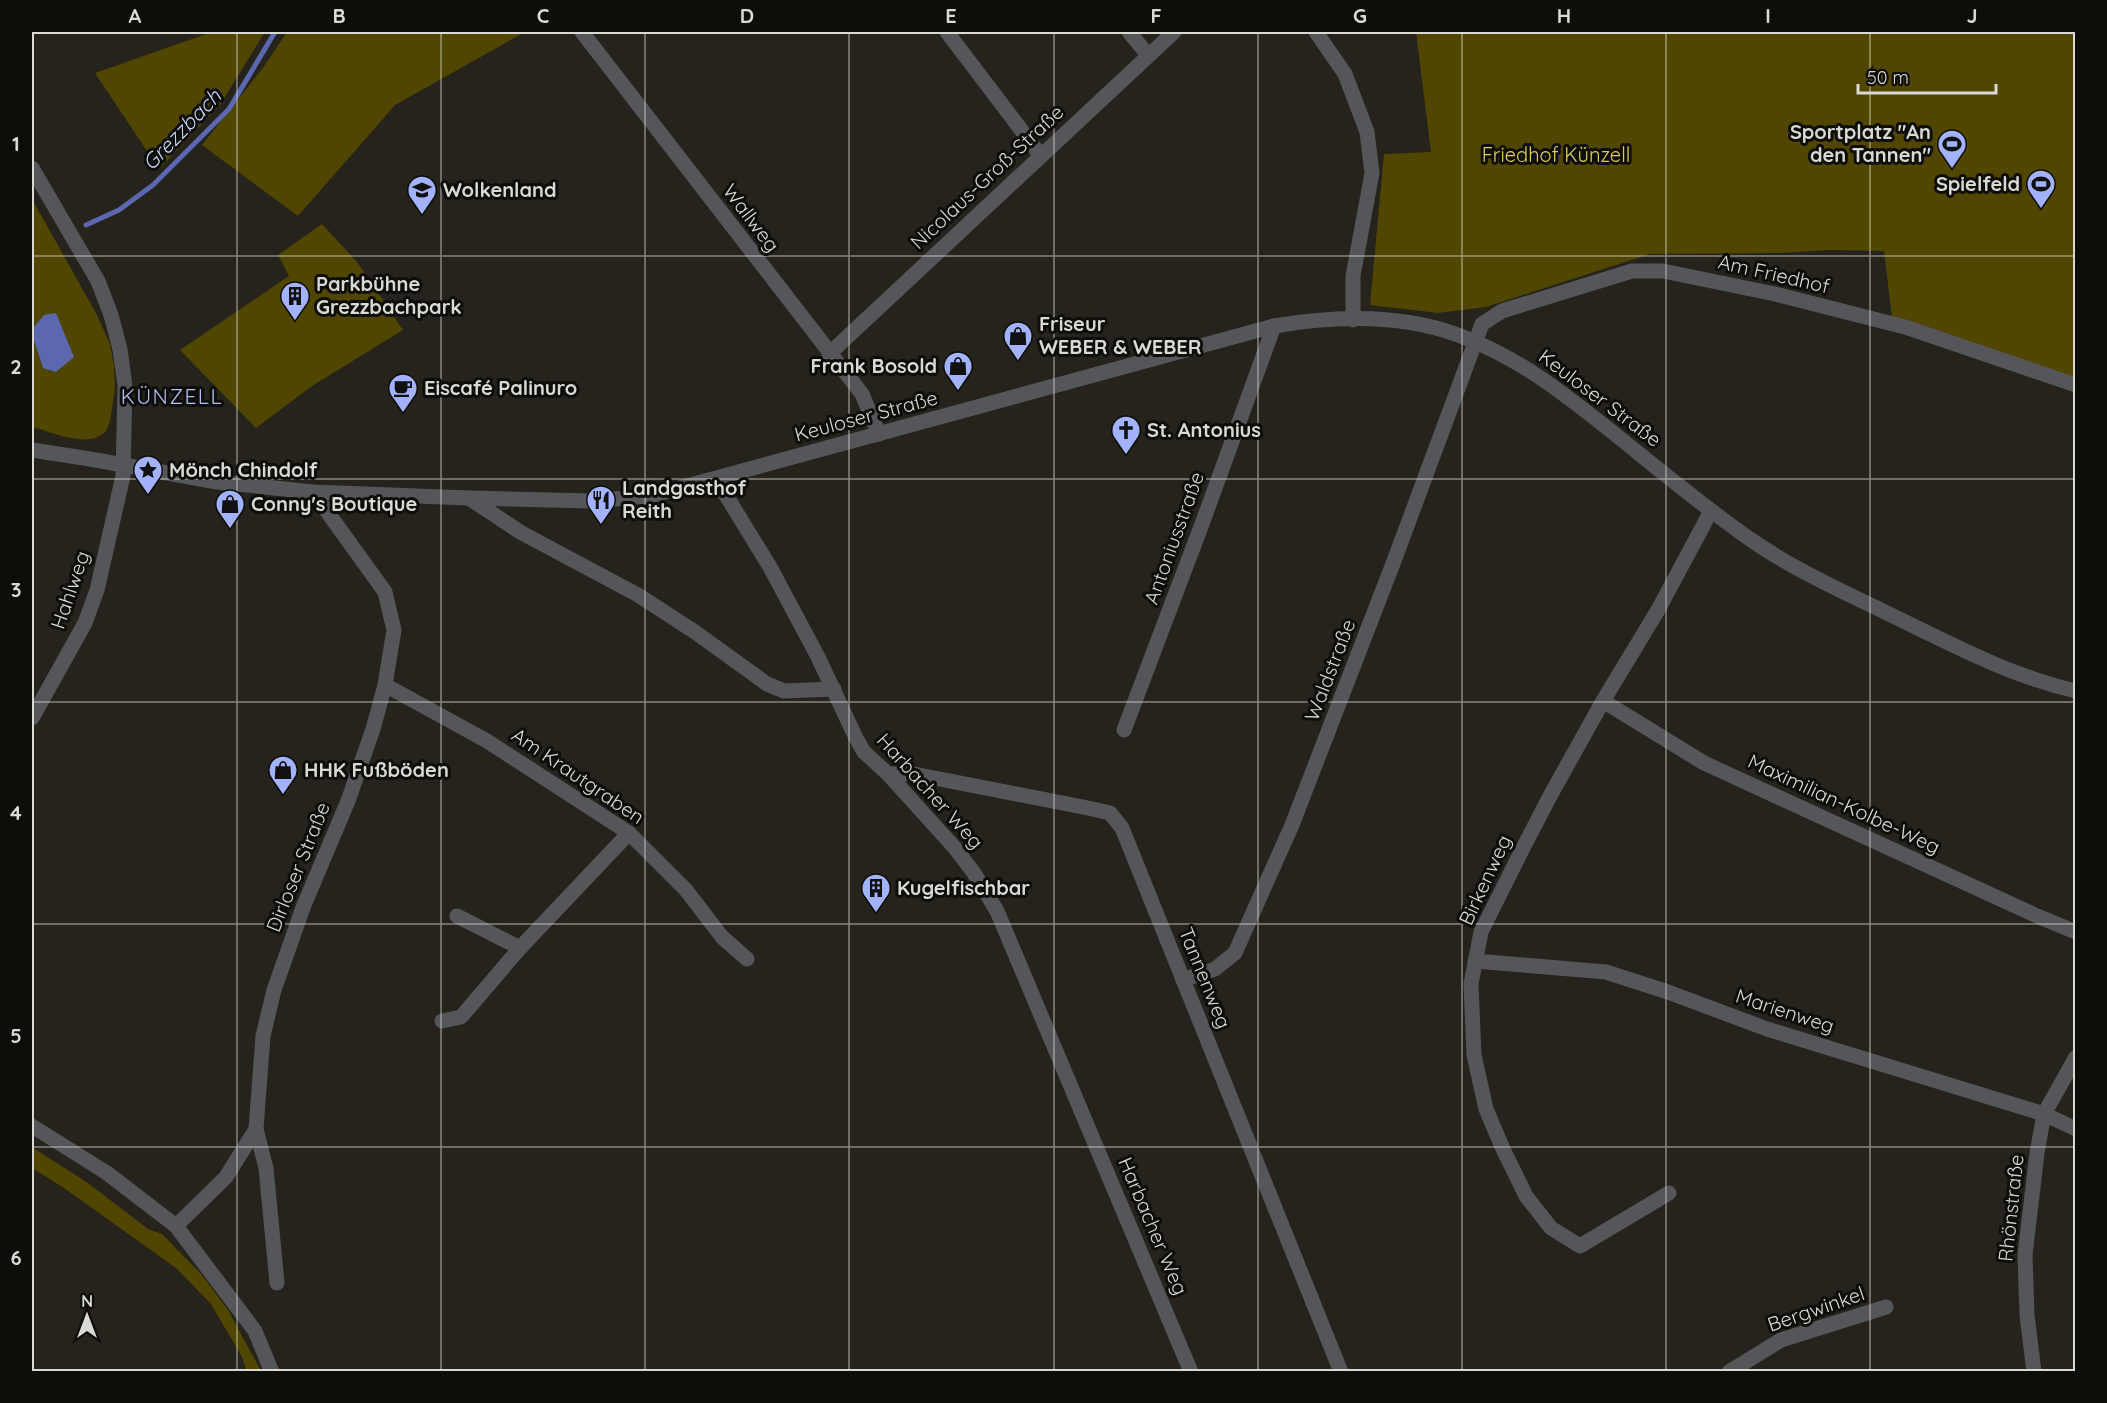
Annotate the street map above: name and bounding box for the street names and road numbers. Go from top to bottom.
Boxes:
street label: Nicolaus-Groß-Straße [905,99,1069,254]
street label: Wallweg [718,179,785,257]
street label: Am Friedhof [1716,249,1832,298]
street label: Keuloser Straße [1534,343,1667,452]
street label: Keuloser Straße [792,384,940,447]
street label: Antoniusstraße [1138,468,1209,607]
street label: Hahlweg [45,548,95,632]
street label: Waldstraße [1299,615,1360,724]
street label: Am Krautgraben [507,722,649,829]
street label: Harbacher Weg [872,728,989,854]
street label: Maximilian-Kolbe-Weg [1744,748,1944,859]
street label: Dirloser Straße [260,798,335,935]
street label: Birkenweg [1453,831,1516,929]
street label: Tannenweg [1174,924,1237,1032]
street label: Marienweg [1733,983,1838,1038]
street label: Harbacher Weg [1113,1153,1194,1299]
street label: Rhönstraße [1992,1153,2029,1263]
street label: Bergwinkel [1764,1280,1868,1337]

